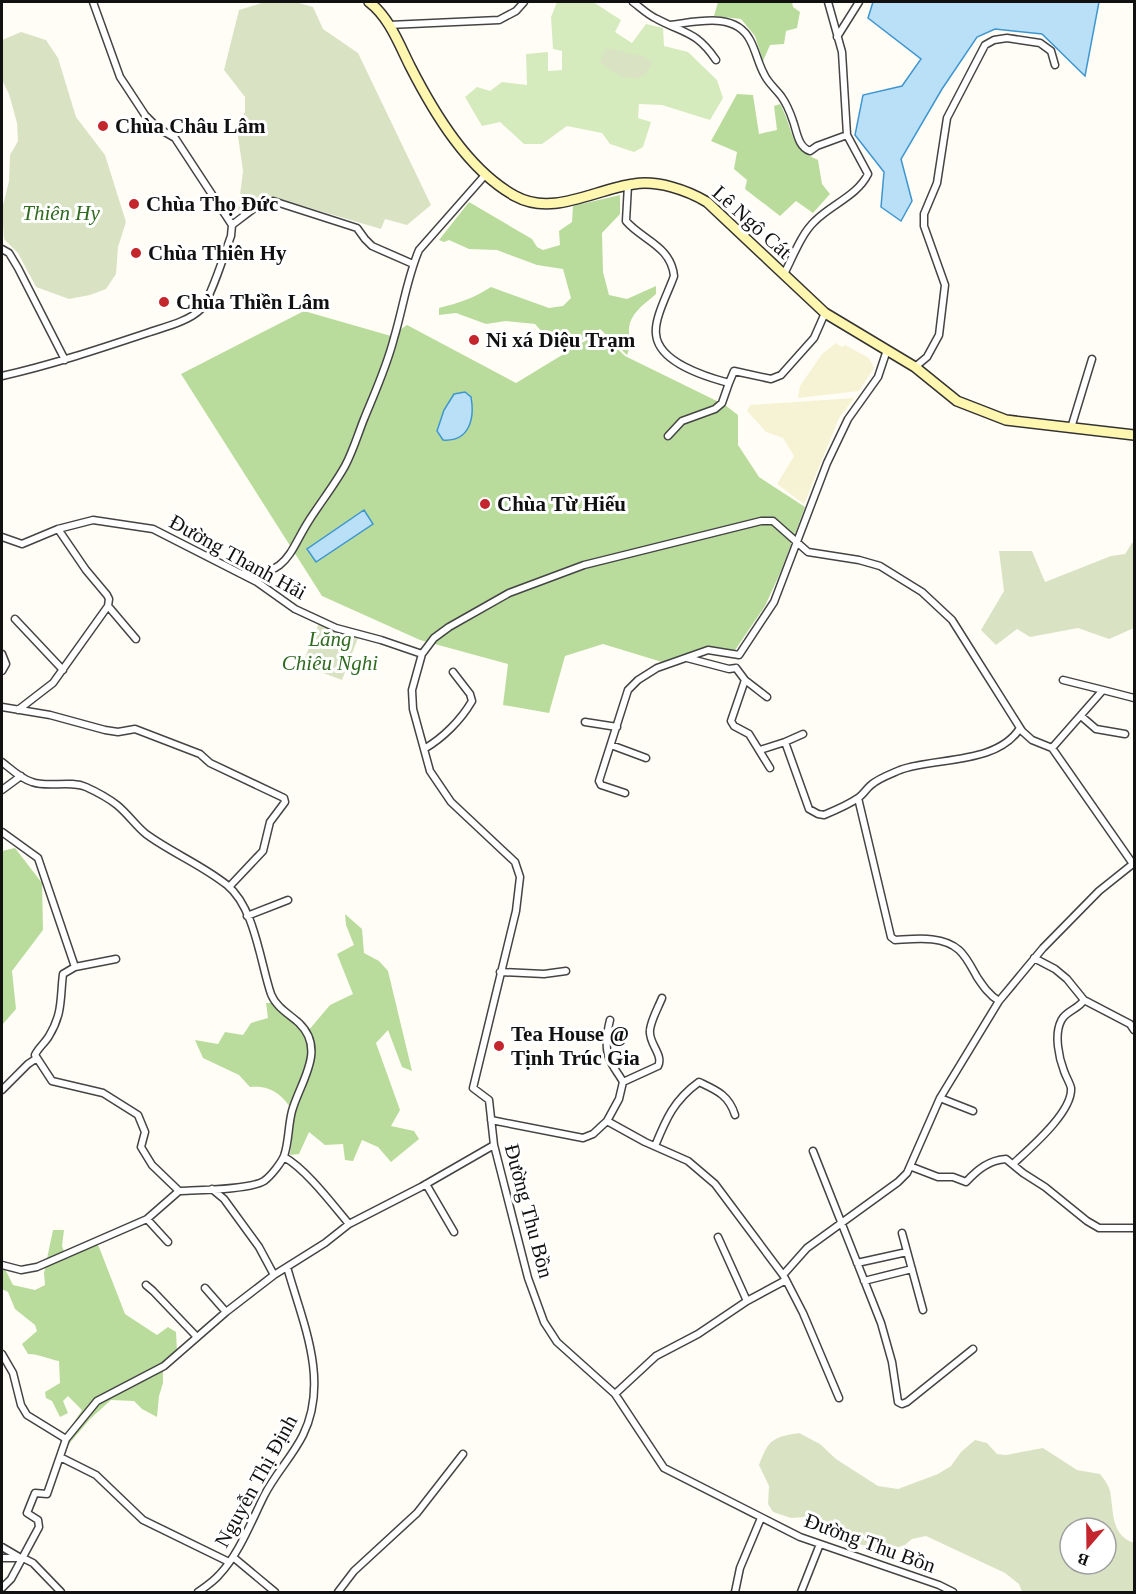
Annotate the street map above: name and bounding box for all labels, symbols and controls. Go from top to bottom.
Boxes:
place label: Chùa Châu Lâm [115,114,266,138]
marker: Chùa Châu Lâm [96,119,110,133]
street label: Lê Ngô Cát [708,180,797,264]
place label: Chùa Thọ Đức [146,192,278,216]
marker: Chùa Thọ Đức [127,197,141,211]
park label: Thiên Hy [22,201,100,225]
place label: Chùa Thiên Hy [148,241,287,265]
marker: Chùa Thiên Hy [129,246,143,260]
place label: Chùa Thiền Lâm [176,290,330,314]
marker: Chùa Thiền Lâm [157,295,171,309]
place label: Ni xá Diệu Trạm [486,328,636,352]
marker: Ni xá Diệu Trạm [467,333,481,347]
place label: Chùa Từ Hiếu [497,492,626,516]
marker: Chùa Từ Hiếu [478,497,492,511]
street label: Đường Thanh Hải [165,509,311,605]
park label: Lăng Chiêu Nghi [282,627,378,675]
place label: Tea House @ Tịnh Trúc Gia [511,1022,640,1070]
marker: Tea House @ Tịnh Trúc Gia [492,1039,506,1053]
street label: Đường Thu Bồn [500,1141,559,1281]
street label: Nguyễn Thị Định [210,1410,303,1551]
street label: Đường Thu Bồn [801,1508,939,1578]
north arrow [1058,1516,1118,1576]
text: B [1075,1550,1091,1569]

